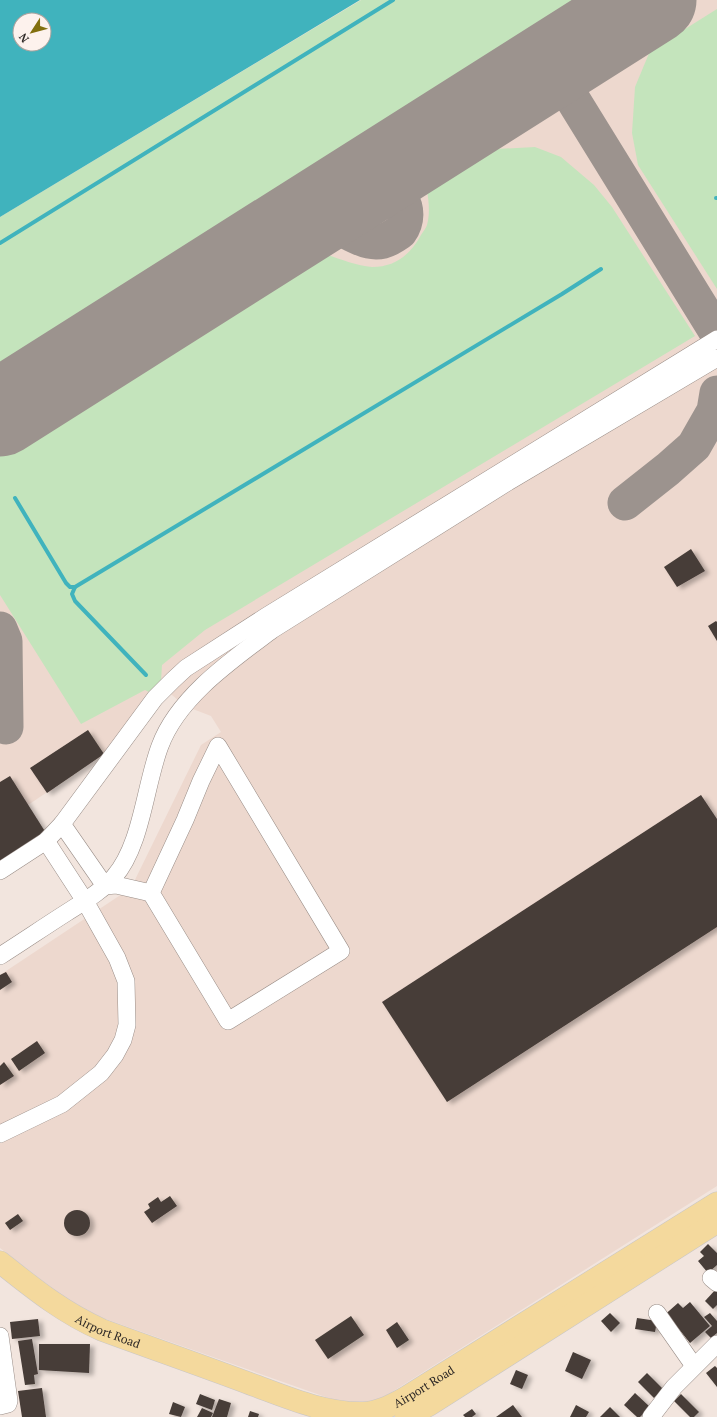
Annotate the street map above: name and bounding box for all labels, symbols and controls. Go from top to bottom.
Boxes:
north arrow [12,12,52,52]
text: N [15,30,32,45]
street label: Airport Road [73,1311,143,1351]
street label: Airport Road [391,1362,457,1410]

